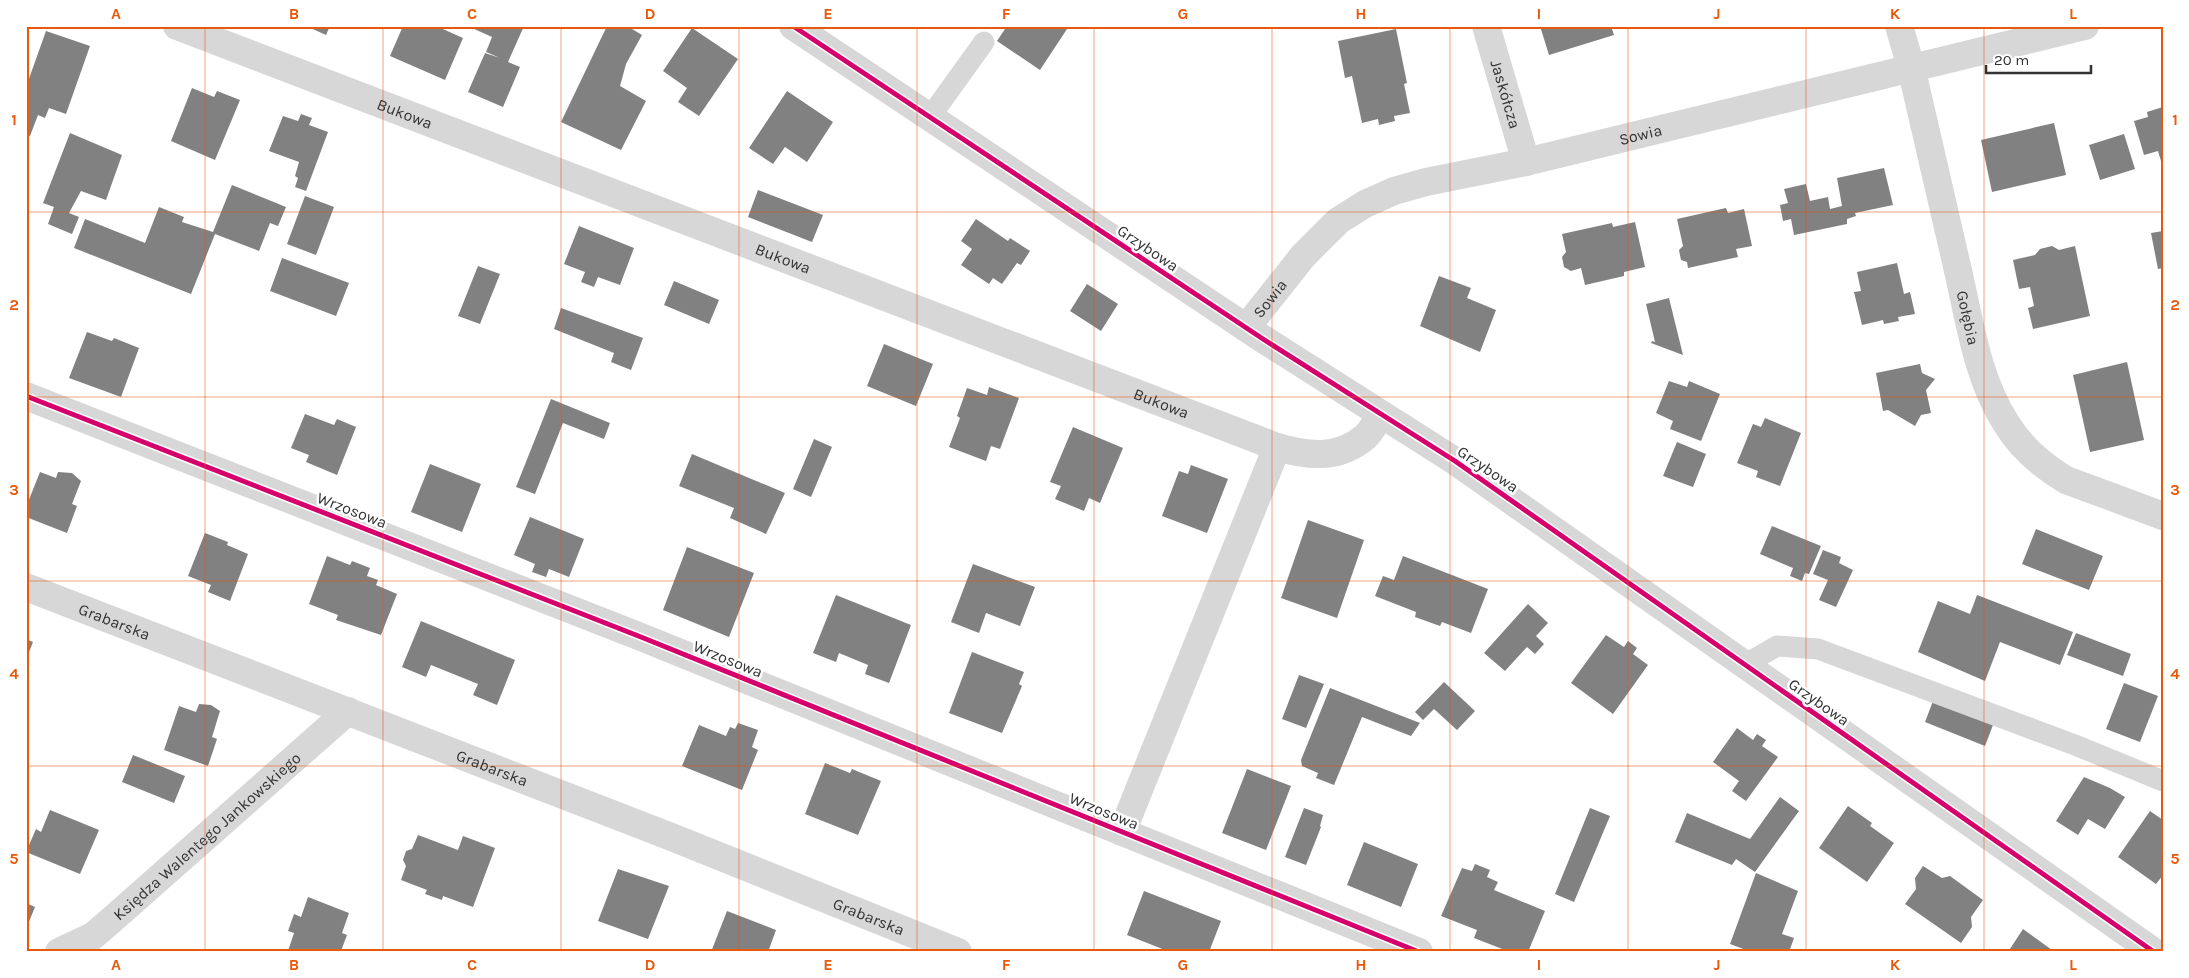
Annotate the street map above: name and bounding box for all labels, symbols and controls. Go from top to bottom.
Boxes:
text: A [111,4,121,23]
text: B [289,4,299,23]
text: C [467,4,477,23]
text: D [645,4,656,23]
text: E [823,4,833,23]
text: F [1002,4,1011,23]
text: G [1178,4,1188,23]
text: H [1355,4,1367,23]
text: I [1537,4,1541,23]
text: J [1713,4,1721,23]
text: K [1890,4,1901,23]
text: L [2069,4,2077,23]
scale bar [1986,42,2092,74]
text: 20 m [1994,51,2029,69]
street label: Jaskółcza [1487,58,1525,131]
street label: Bukowa [374,94,435,132]
text: 1 [11,110,17,129]
text: 1 [2172,110,2178,129]
street label: Sowia [1617,120,1664,149]
street label: Grzybowa [1114,221,1182,275]
street label: Bukowa [753,239,814,277]
street label: Sowia [1249,275,1291,321]
street label: Gołębia [1953,289,1984,347]
text: 2 [9,295,19,314]
text: 2 [2170,295,2180,314]
street label: Bukowa [1131,384,1192,422]
street label: Grzybowa [1454,442,1522,496]
text: 3 [9,480,19,499]
text: 3 [2170,480,2180,499]
street label: Wrzosowa [314,488,390,532]
street label: Grabarska [76,599,153,644]
street label: Wrzosowa [690,636,766,682]
text: 4 [9,664,19,683]
text: 4 [2170,664,2180,683]
street label: Grzybowa [1785,674,1853,730]
street label: Grabarska [454,745,531,790]
street label: Księdza Walentego Jankowskiego [109,748,304,924]
street label: Wrzosowa [1066,788,1142,834]
text: 5 [9,849,19,868]
text: 5 [2170,849,2180,868]
street label: Grabarska [830,893,907,939]
text: A [111,955,121,974]
text: B [289,955,299,974]
text: C [467,955,477,974]
text: D [645,955,656,974]
text: E [823,955,833,974]
text: F [1002,955,1011,974]
text: G [1178,955,1188,974]
text: H [1355,955,1367,974]
text: I [1537,955,1541,974]
text: J [1713,955,1721,974]
text: K [1890,955,1901,974]
text: L [2069,955,2077,974]

